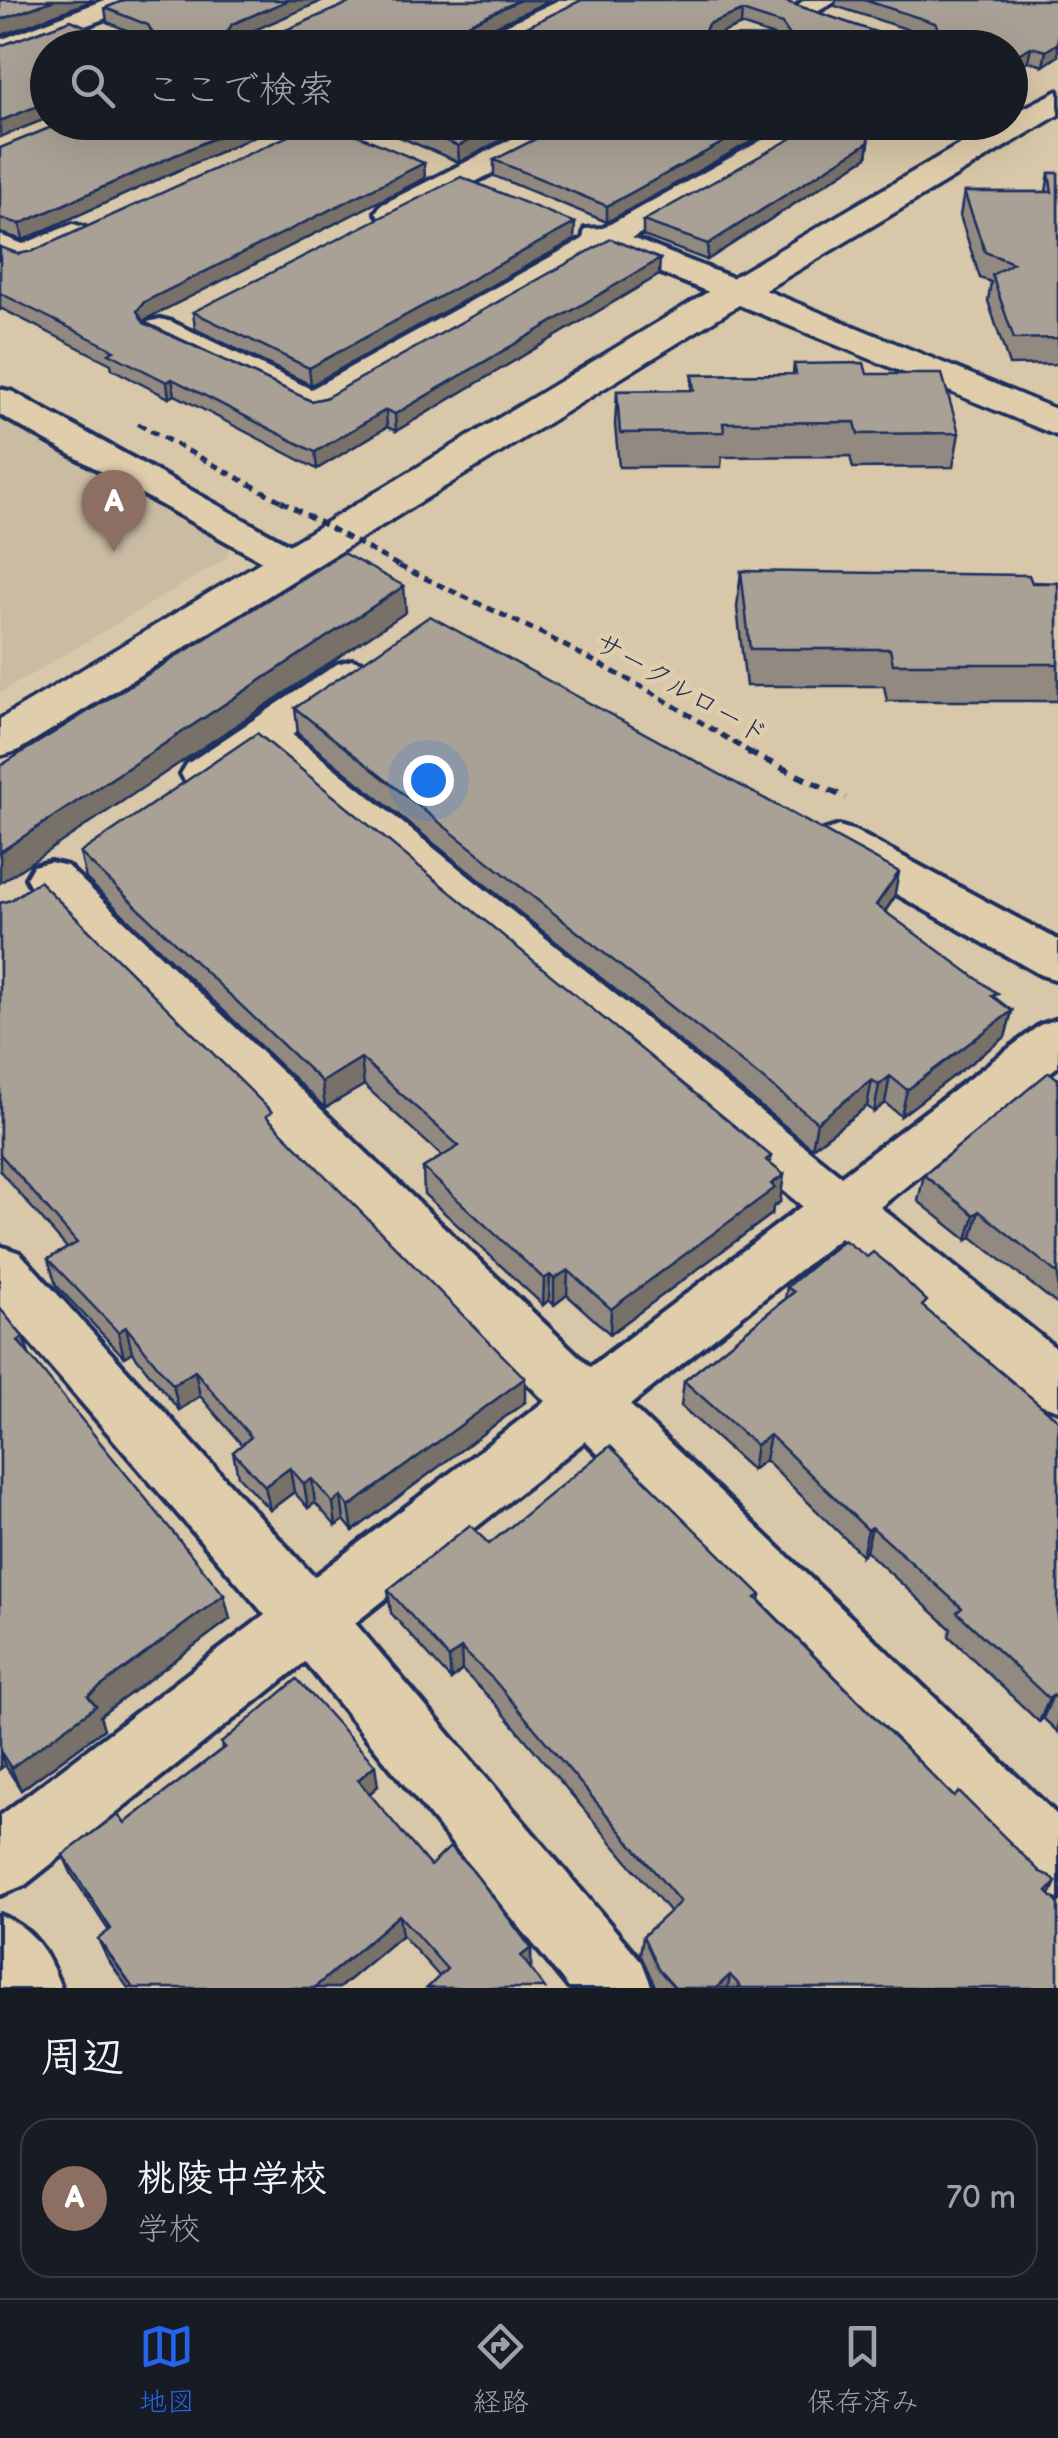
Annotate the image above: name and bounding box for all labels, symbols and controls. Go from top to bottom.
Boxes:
search box [30,30,1028,140]
icon: search [65,58,120,113]
text: ここで検索 [145,68,335,113]
pin: A [82,470,146,552]
street label: サークルロード [589,626,773,752]
your location [403,755,454,806]
text: 周辺 [40,2033,124,2084]
text: 桃陵中学校 [137,2157,327,2202]
text: A [65,2179,84,2218]
text: 70 m [946,2179,1016,2218]
text: 学校 [137,2210,201,2249]
tab: 地図 [139,2319,195,2419]
tab: 経路 [473,2319,529,2419]
tab: 保存済み [807,2319,919,2419]

